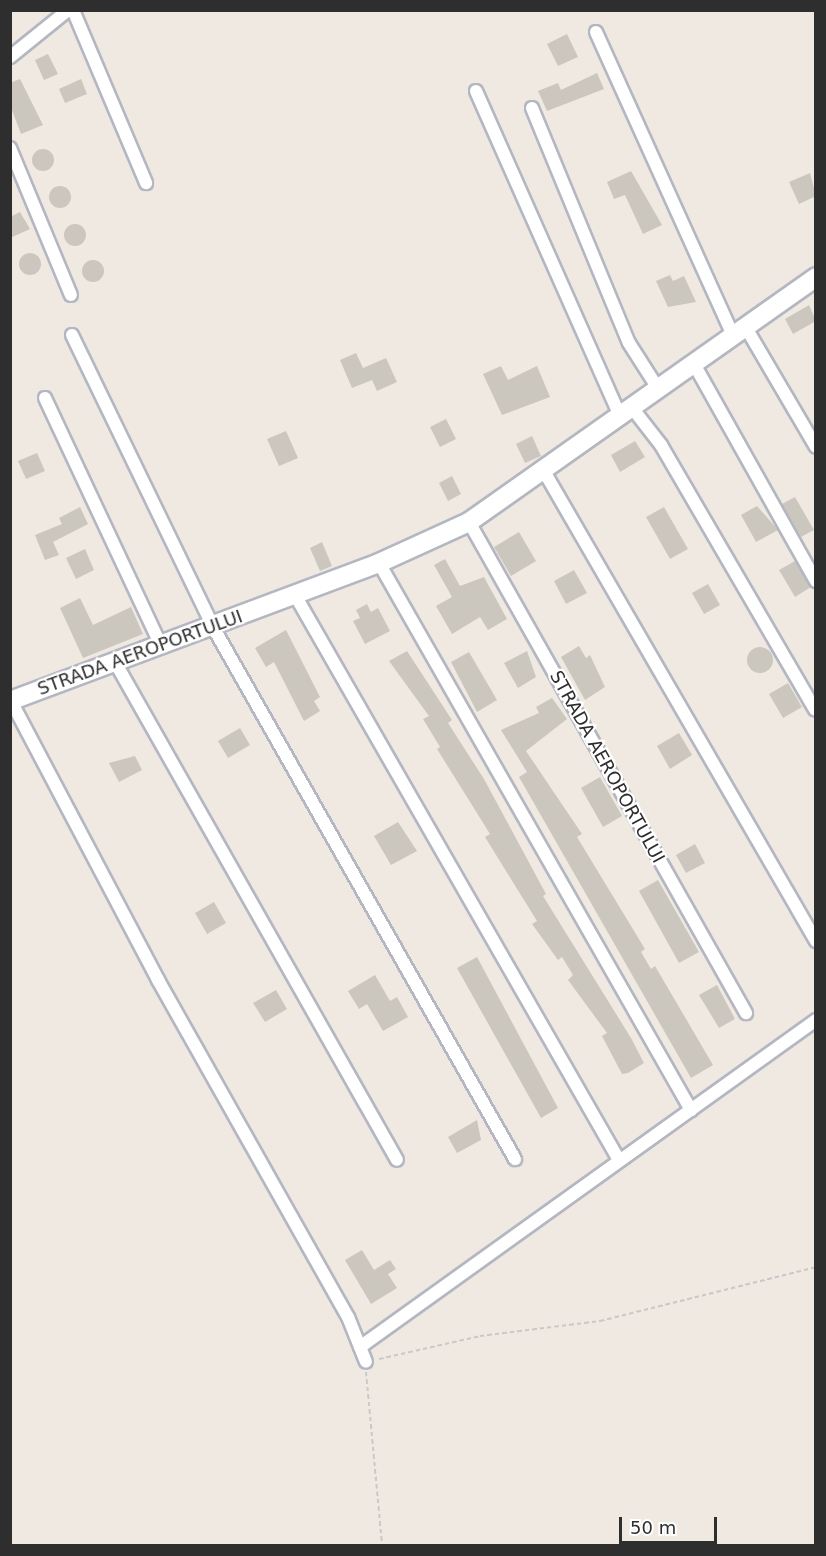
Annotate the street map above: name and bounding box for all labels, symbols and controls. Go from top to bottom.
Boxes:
street label: STRADA AEROPORTULUI [35,606,245,700]
street label: STRADA AEROPORTULUI [545,667,669,867]
scale bar [622,1505,720,1543]
text: 50 m [630,1517,676,1538]

